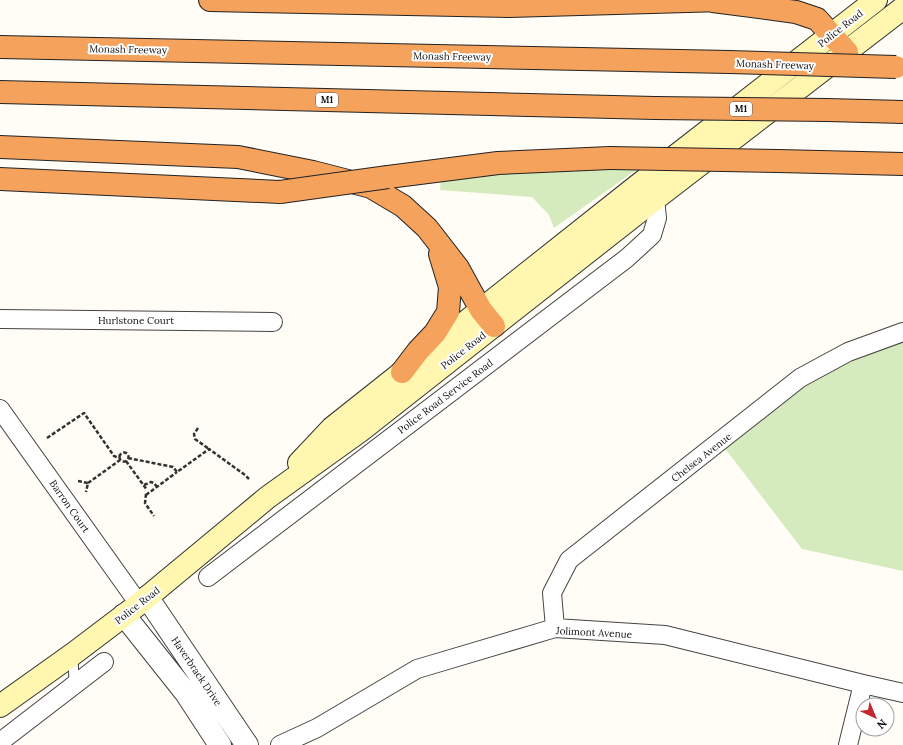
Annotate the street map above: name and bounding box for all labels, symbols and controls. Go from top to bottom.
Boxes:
street label: Police Road [815,7,866,50]
street label: Monash Freeway [89,42,168,57]
street label: Monash Freeway [413,49,492,64]
street label: Monash Freeway [736,57,815,72]
road number: M1 [316,93,338,107]
road number: M1 [730,102,752,116]
street label: Hurlstone Court [98,314,174,327]
street label: Police Road [438,329,489,372]
street label: Police Road Service Road [395,356,496,437]
street label: Chelsea Avenue [669,429,734,485]
street label: Barron Court [47,477,93,535]
street label: Police Road [112,584,163,627]
street label: Jolimont Avenue [555,624,633,641]
street label: Haverbrack Drive [169,634,225,709]
north arrow [855,697,895,737]
text: N [874,716,890,733]

